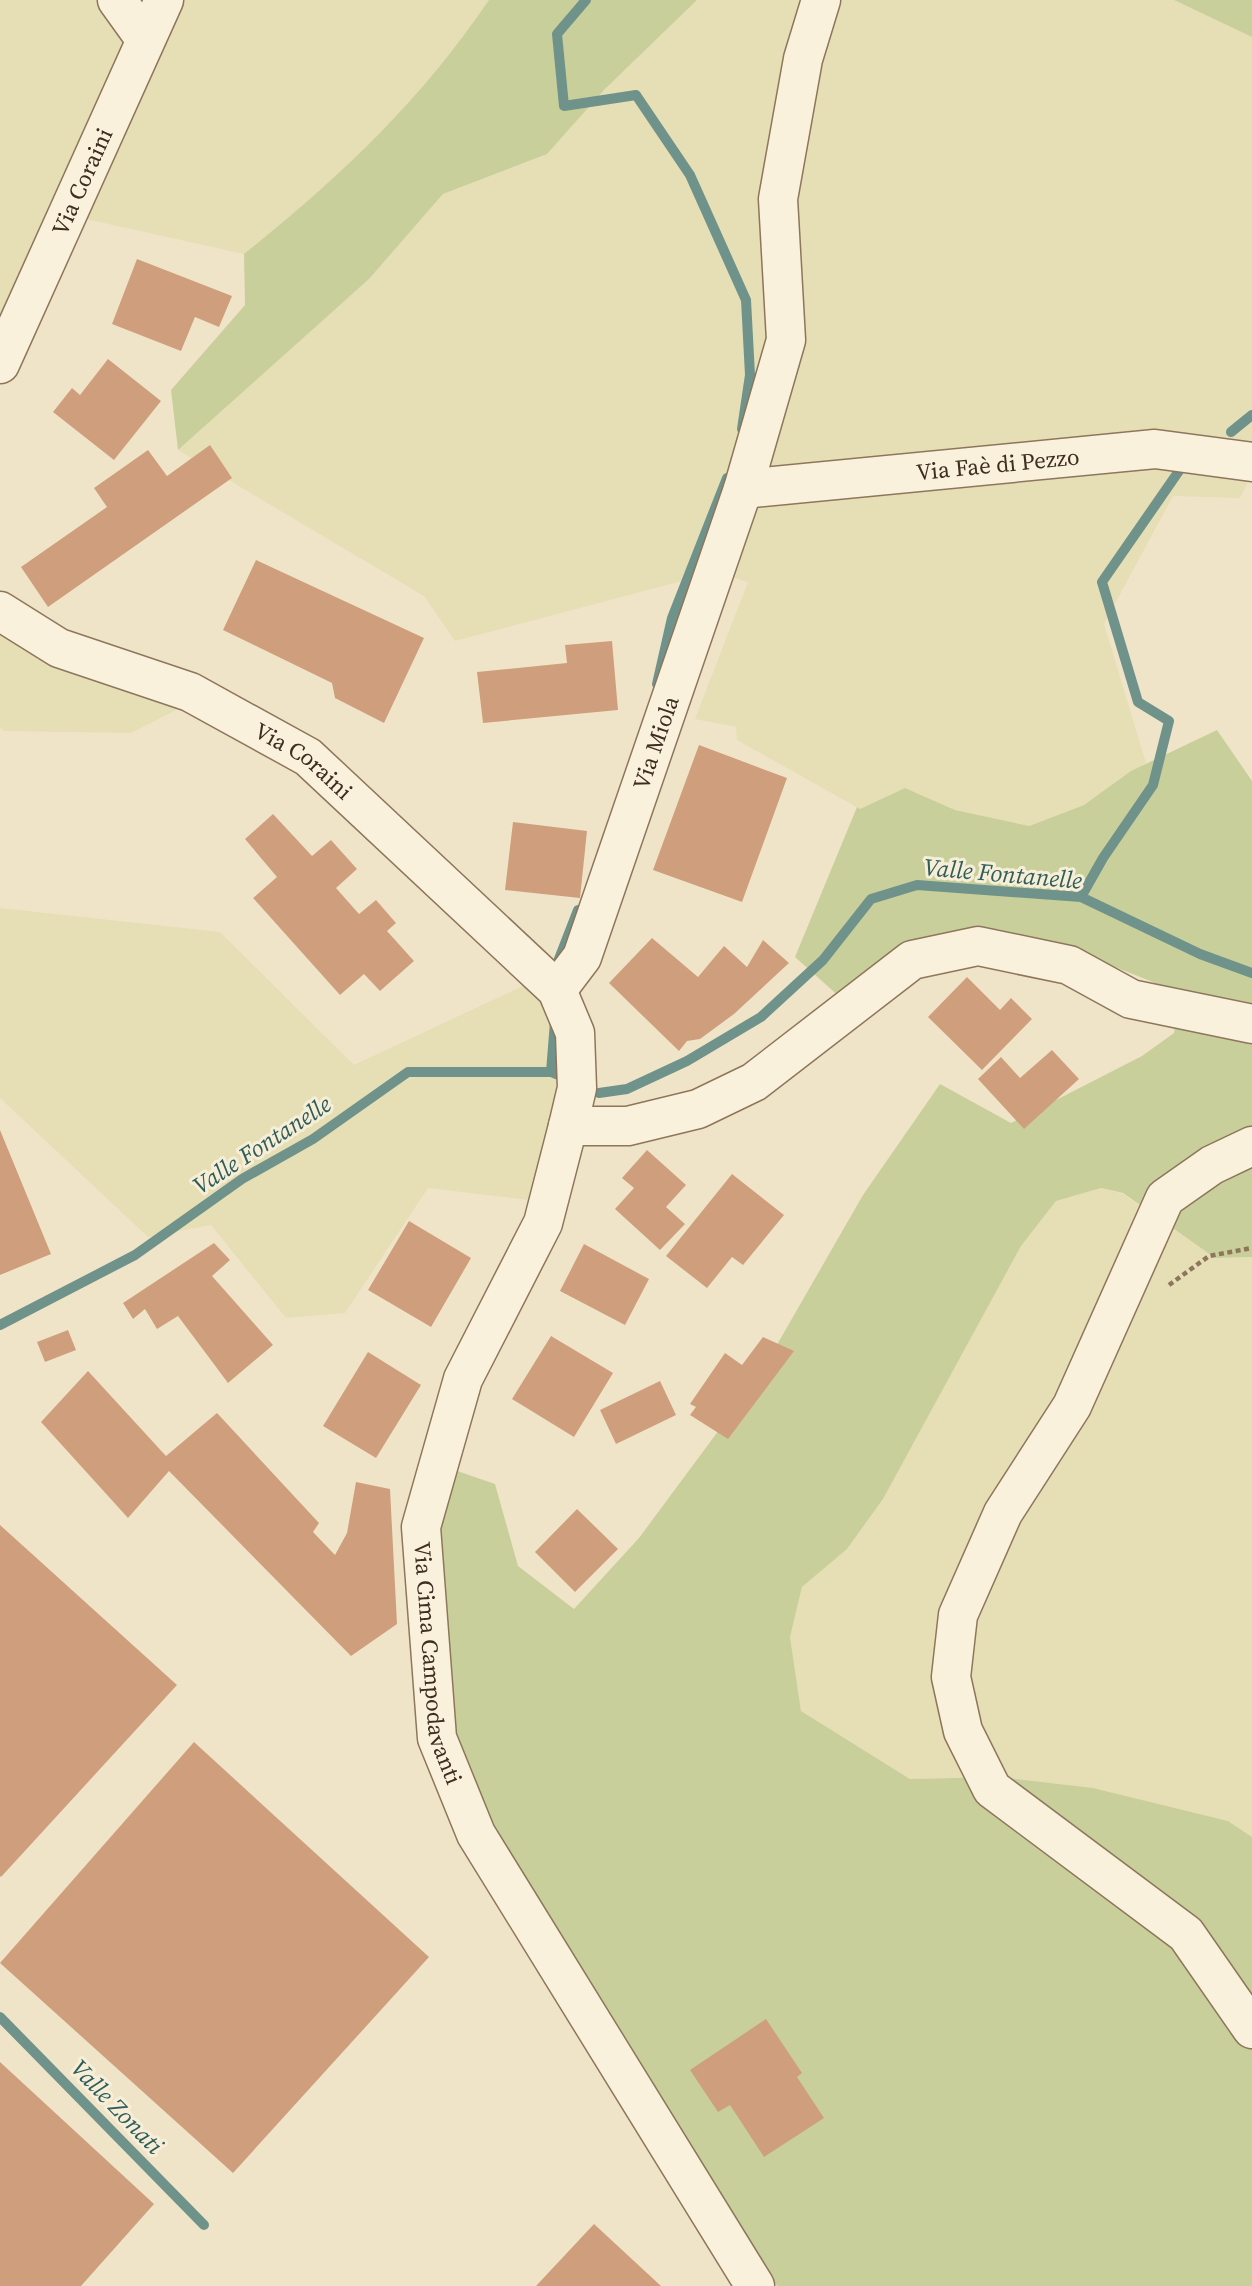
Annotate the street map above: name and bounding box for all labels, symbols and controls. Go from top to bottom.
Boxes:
street label: Via Coraini [44,123,120,241]
street label: Via Faè di Pezzo [915,440,1081,488]
street label: Via Miola [625,691,687,794]
street label: Via Coraini [249,715,360,807]
water label: Valle Fontanelle [923,850,1084,897]
water label: Valle Fontanelle [186,1087,337,1202]
street label: Via Cima Campodavanti [406,1540,470,1789]
water label: Valle Zonati [64,2052,171,2162]

